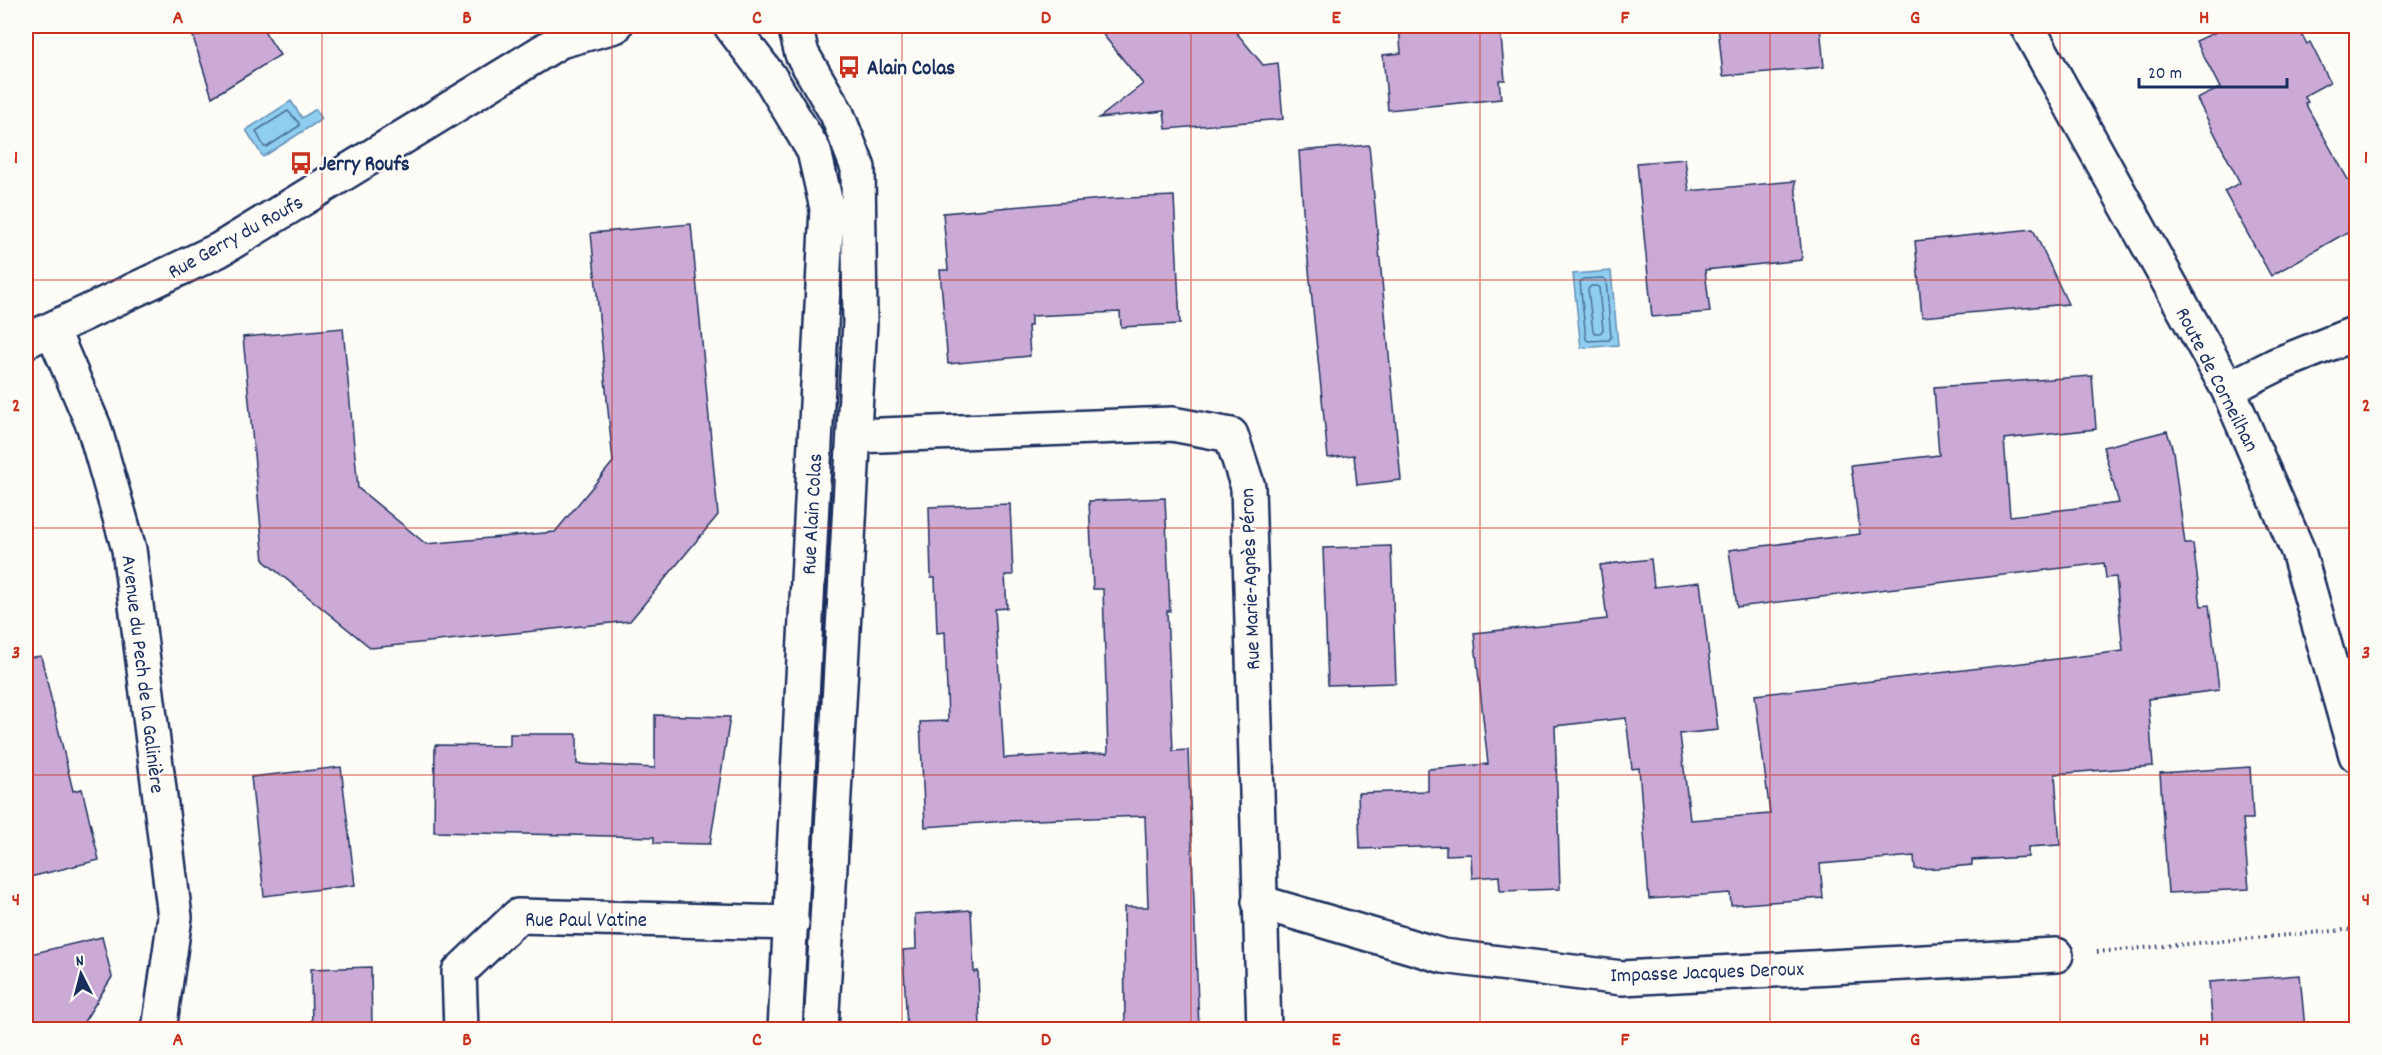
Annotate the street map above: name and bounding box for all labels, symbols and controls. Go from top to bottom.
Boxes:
text: A [173,5,184,33]
text: B [462,5,472,33]
text: C [752,5,762,33]
text: D [1041,5,1052,33]
text: E [1331,5,1341,33]
text: F [1621,5,1631,33]
text: G [1910,5,1920,33]
text: H [2199,5,2209,33]
scale bar [2139,51,2288,89]
bus stop icon: Alain Colas [836,54,862,80]
place label: Alain Colas [867,55,955,85]
text: 20 m [2148,62,2182,87]
text: 1 [14,145,18,173]
text: 1 [2364,145,2368,173]
bus stop icon: Jerry Roufs [288,150,314,176]
place label: Jerry Roufs [319,151,410,181]
street label: Rue Gerry du Roufs [163,189,310,288]
street label: Route de Corneilhan [2166,303,2265,458]
text: 2 [12,393,20,421]
text: 2 [2362,393,2370,421]
street label: Rue Alain Colas [796,453,832,576]
street label: Rue Marie-Agnès Péron [1234,487,1270,670]
street label: Avenue du Pech de la Galinière [112,553,171,795]
text: 3 [12,640,20,668]
text: 3 [2362,640,2370,668]
text: 4 [12,887,20,915]
text: 4 [2362,887,2370,915]
street label: Rue Paul Vatine [525,907,647,937]
north arrow [51,944,111,1004]
text: N [75,950,85,973]
street label: Impasse Jacques Deroux [1610,956,1805,992]
text: A [173,1027,184,1055]
text: B [462,1027,472,1055]
text: C [752,1027,762,1055]
text: D [1041,1027,1052,1055]
text: E [1331,1027,1341,1055]
text: F [1621,1027,1631,1055]
text: G [1910,1027,1920,1055]
text: H [2199,1027,2209,1055]

